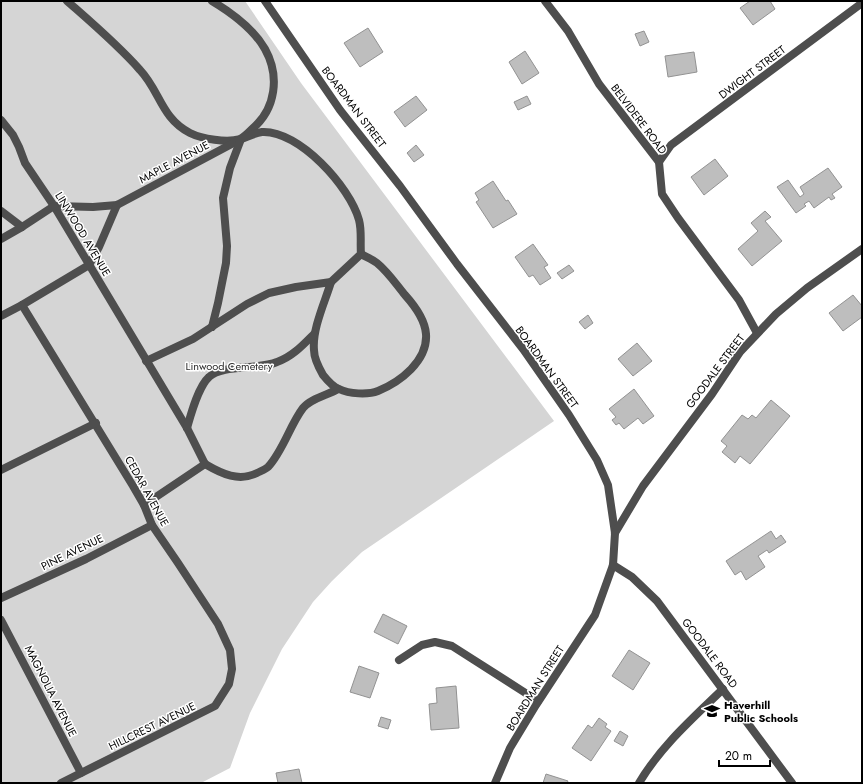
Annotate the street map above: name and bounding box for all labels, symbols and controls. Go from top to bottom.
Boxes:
street label: DWIGHT STREET [715,42,789,102]
street label: BOARDMAN STREET [318,63,390,151]
street label: BELVIDERE ROAD [607,81,671,158]
street label: MAPLE AVENUE [136,137,212,187]
street label: LINWOOD AVENUE [51,189,115,279]
street label: BOARDMAN STREET [512,323,582,411]
street label: GOODALE STREET [682,331,748,411]
park label: Linwood Cemetery [185,358,273,374]
street label: CEDAR AVENUE [121,453,173,529]
street label: PINE AVENUE [38,530,106,574]
street label: GOODALE ROAD [678,615,742,692]
street label: MAGNOLIA AVENUE [21,642,81,740]
street label: BOARDMAN STREET [502,642,568,734]
place label: Haverhill Public Schools [724,697,798,726]
street label: HILLCREST AVENUE [106,698,198,754]
school or university icon: Haverhill Public Schools [703,702,721,720]
scale bar [719,742,770,768]
text: 20 m [725,747,752,765]

